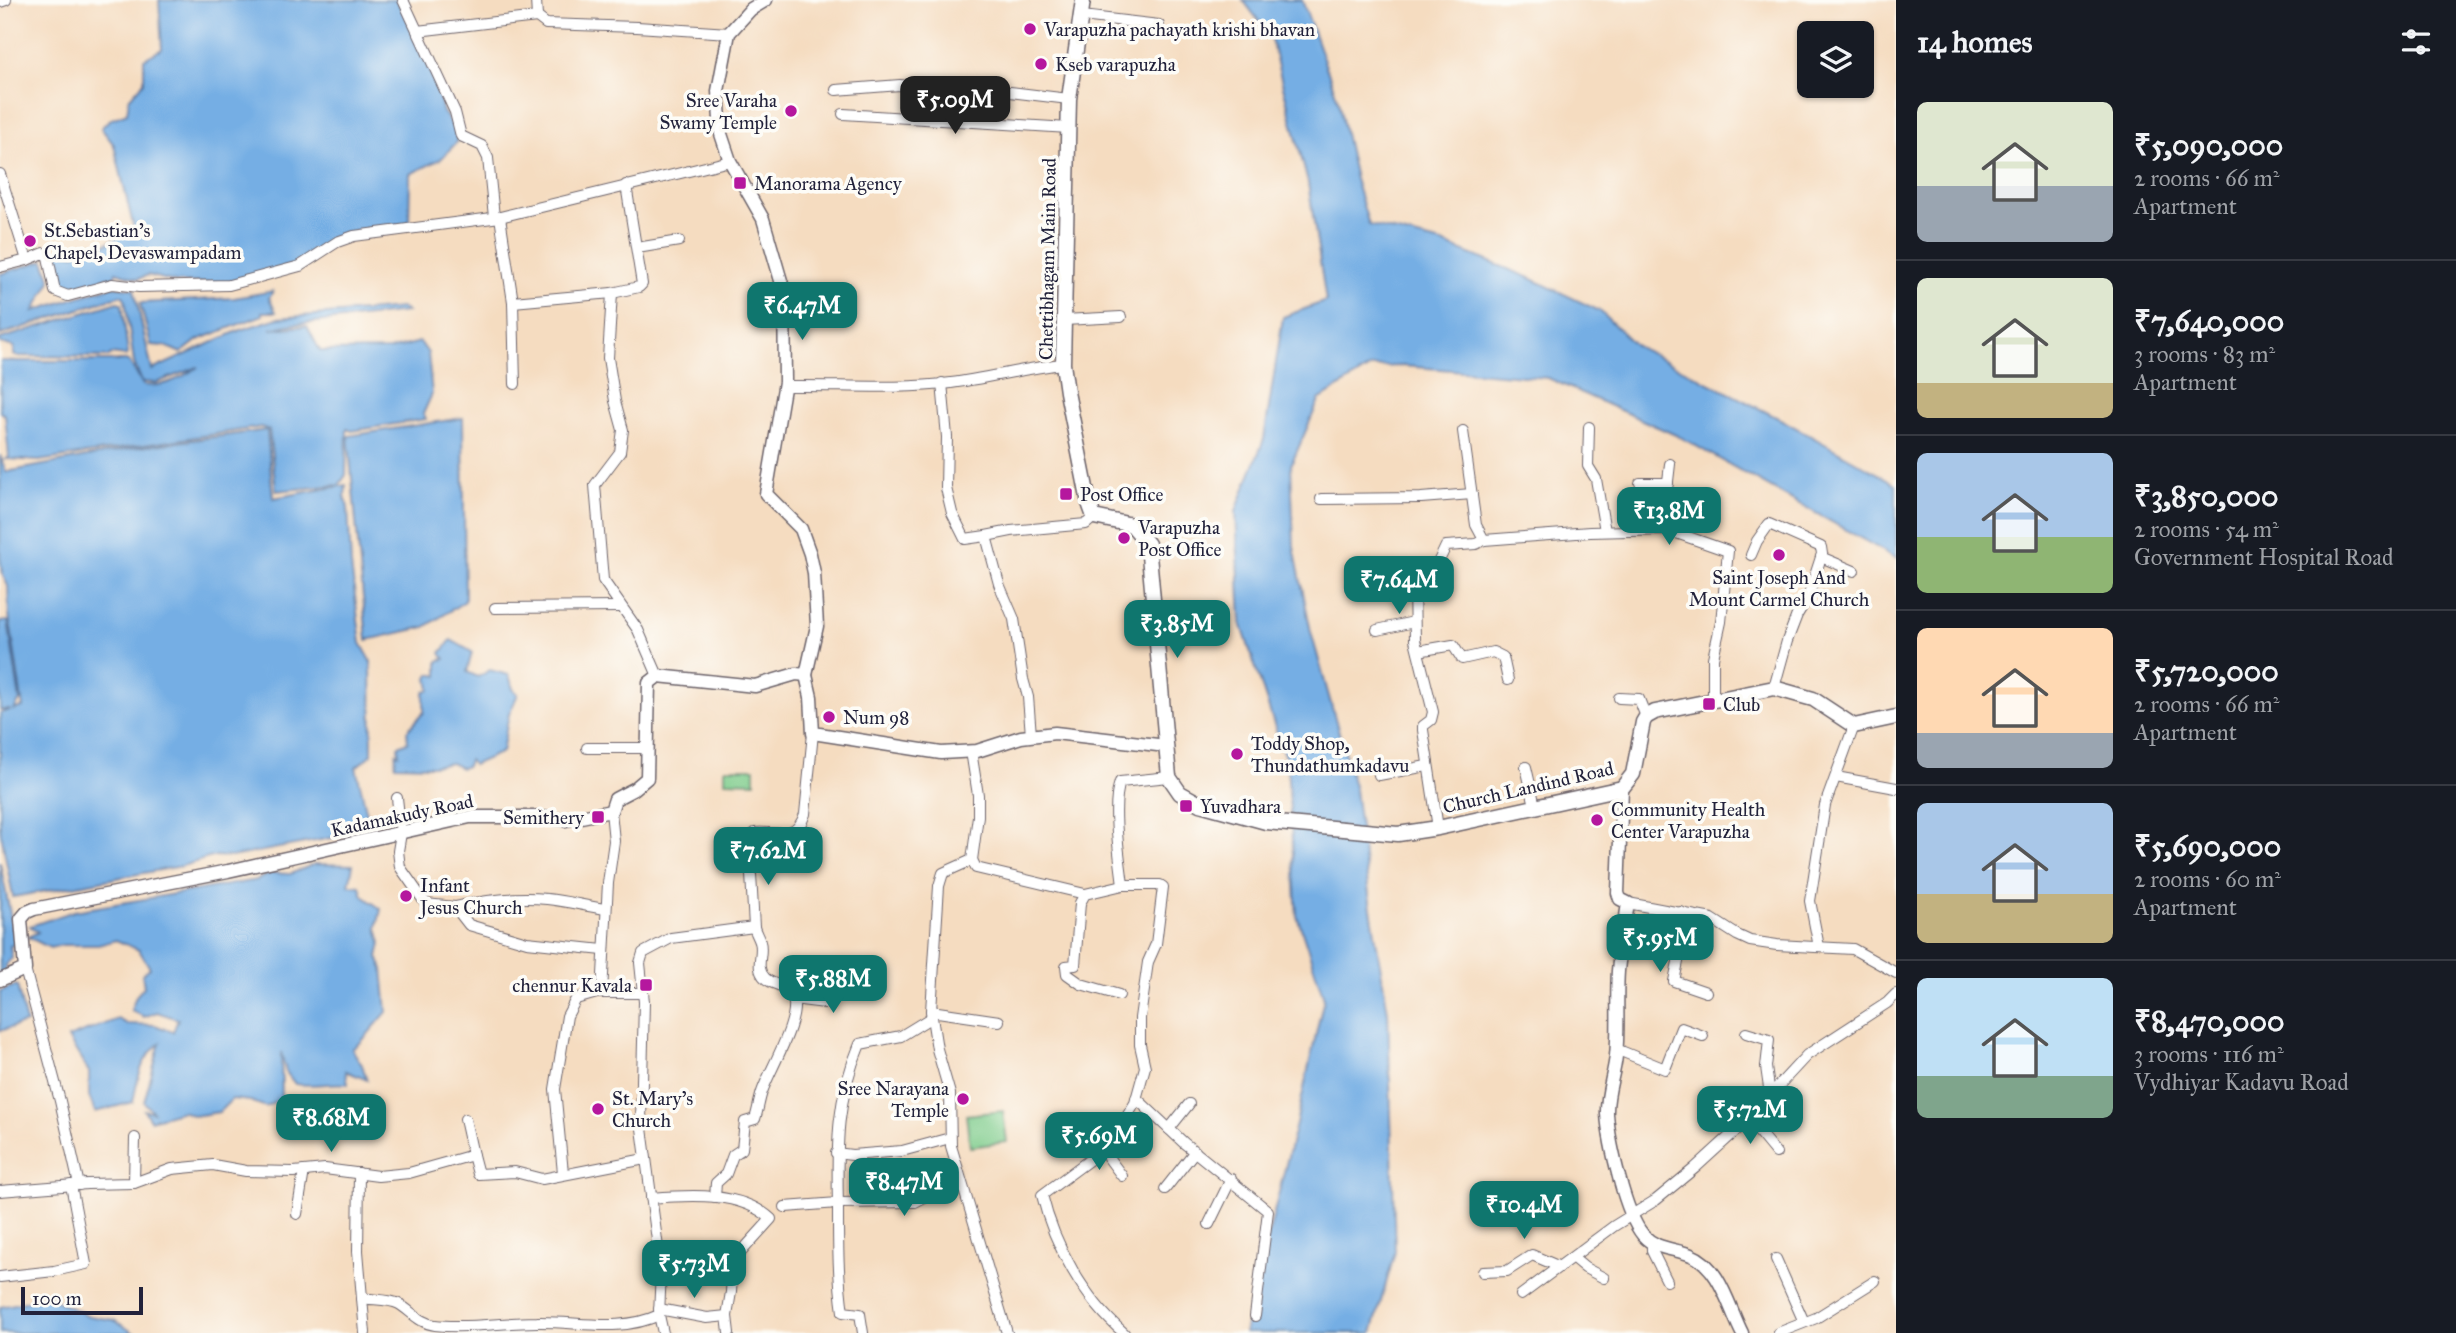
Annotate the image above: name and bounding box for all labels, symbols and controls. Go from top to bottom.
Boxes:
place label: Varapuzha pachayath krishi bhavan [1043,18,1315,41]
marker: Varapuzha pachayath krishi bhavan [1022,21,1038,37]
map controls [1797,21,1874,98]
button: layers [1797,21,1874,98]
icon: filters [2397,23,2435,61]
text: 14 homes [1917,24,2032,60]
place label: Kseb varapuzha [1055,53,1177,76]
marker: Kseb varapuzha [1033,56,1049,72]
pin: ₹5.09M [898,76,1012,136]
text: ₹5.09M [916,85,994,113]
place label: Sree Varaha Swamy Temple [659,89,778,134]
marker: Sree Varaha Swamy Temple [783,103,799,119]
text: ₹5,090,000 [2134,127,2283,163]
icon: home [1973,130,2057,214]
street label: Chettibhagam Main Road [1034,157,1062,360]
text: 2 rooms · 66 m² [2134,164,2279,192]
place label: Manorama Agency [754,172,903,196]
marker: Manorama Agency [732,175,748,191]
text: Apartment [2134,192,2237,220]
place label: St.Sebastian's Chapel, Devaswampadam [44,219,242,264]
marker: St.Sebastian's Chapel, Devaswampadam [22,233,38,249]
pin: ₹6.47M [745,282,859,342]
text: ₹6.47M [763,291,841,319]
text: ₹7,640,000 [2134,303,2284,339]
icon: home [1973,306,2057,390]
text: 3 rooms · 83 m² [2134,340,2275,368]
text: Apartment [2134,368,2237,396]
text: ₹3,850,000 [2134,478,2278,514]
icon: home [1973,481,2057,565]
place label: Post Office [1080,483,1163,506]
marker: Post Office [1058,486,1074,502]
pin: ₹13.8M [1612,488,1726,547]
text: ₹13.8M [1633,496,1705,524]
text: 2 rooms · 54 m² [2134,515,2279,543]
place label: Varapuzha Post Office [1137,516,1221,561]
marker: Varapuzha Post Office [1116,530,1132,546]
text: Government Hospital Road [2134,543,2394,571]
marker: Saint Joseph And Mount Carmel Church [1771,547,1787,563]
pin: ₹7.64M [1342,556,1456,616]
text: ₹7.64M [1360,565,1438,593]
place label: Saint Joseph And Mount Carmel Church [1689,566,1870,611]
pin: ₹3.85M [1120,600,1234,660]
text: ₹3.85M [1140,609,1214,637]
text: ₹5,720,000 [2134,653,2279,689]
icon: home [1973,656,2057,740]
text: 2 rooms · 66 m² [2134,690,2279,718]
place label: Club [1723,693,1760,716]
marker: Club [1701,696,1717,712]
place label: Num 98 [843,706,909,729]
marker: Num 98 [821,709,837,725]
text: Apartment [2134,718,2237,746]
place label: Toddy Shop, Thundathumkadavu [1251,732,1409,777]
marker: Toddy Shop, Thundathumkadavu [1229,746,1245,762]
street label: Church Landind Road [1440,757,1616,818]
street label: Kadamakudy Road [329,789,476,842]
place label: Yuvadhara [1200,795,1282,818]
marker: Yuvadhara [1178,798,1194,814]
place label: Community Health Center Varapuzha [1611,798,1766,843]
place label: Semithery [503,806,585,829]
marker: Semithery [590,809,606,825]
marker: Community Health Center Varapuzha [1589,812,1605,828]
pin: ₹7.62M [711,828,825,887]
text: ₹5,690,000 [2134,828,2281,864]
icon: home [1973,831,2057,915]
text: ₹7.62M [730,836,806,864]
text: 2 rooms · 60 m² [2134,865,2281,893]
place label: Infant Jesus Church [418,874,523,920]
marker: Infant Jesus Church [398,888,414,904]
text: Apartment [2134,893,2237,921]
pin: ₹5.95M [1603,914,1717,974]
text: ₹5.95M [1623,923,1697,951]
pin: ₹5.88M [776,956,890,1015]
text: ₹5.88M [795,964,871,992]
place label: chennur Kavala [512,974,633,997]
marker: chennur Kavala [638,977,654,993]
text: ₹8,470,000 [2134,1003,2284,1039]
icon: home [1973,1006,2057,1090]
text: 3 rooms · 116 m² [2134,1040,2284,1068]
text: Vydhiyar Kadavu Road [2134,1068,2349,1096]
place label: Sree Narayana Temple [837,1077,950,1122]
pin: ₹5.72M [1693,1086,1807,1146]
place label: St. Mary's Church [612,1087,693,1132]
marker: Sree Narayana Temple [955,1091,971,1107]
pin: ₹8.68M [274,1094,388,1154]
text: ₹5.72M [1713,1095,1787,1123]
marker: St. Mary's Church [590,1101,606,1117]
text: ₹8.68M [292,1103,370,1131]
pin: ₹5.69M [1042,1112,1156,1172]
text: ₹5.69M [1061,1121,1137,1149]
pin: ₹8.47M [847,1158,961,1218]
text: ₹8.47M [865,1167,943,1195]
pin: ₹10.4M [1467,1182,1581,1241]
text: ₹10.4M [1485,1190,1563,1218]
pin: ₹5.73M [637,1240,751,1300]
text: ₹5.73M [658,1249,730,1277]
scale bar [21,1284,144,1316]
text: 100 m [32,1287,82,1310]

